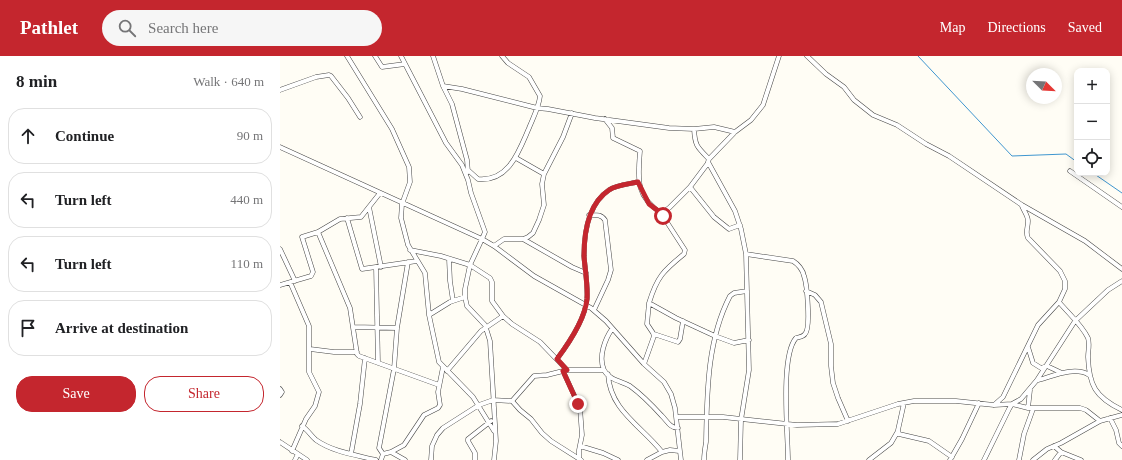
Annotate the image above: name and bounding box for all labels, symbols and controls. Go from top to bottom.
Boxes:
search box [102,10,382,46]
text: Pathlet [20,17,78,38]
icon: search [116,17,138,39]
text: Search here [148,20,218,36]
text: Map [940,20,965,35]
text: Directions [987,20,1046,35]
text: Saved [1068,20,1102,35]
north arrow [1026,68,1062,104]
map controls [1074,68,1110,176]
button: + [1074,68,1110,104]
text: 8 min [16,72,57,91]
text: Walk · 640 m [193,74,264,89]
button: − [1074,104,1110,140]
icon: ahead [17,125,39,147]
text: Continue [55,128,114,144]
text: 90 m [237,128,263,143]
button: locate [1074,140,1110,176]
icon: left [17,189,39,211]
text: Turn left [55,192,112,208]
text: 440 m [230,192,263,207]
route start [654,207,672,225]
icon: left [17,253,39,275]
text: Turn left [55,256,112,272]
text: 110 m [231,256,263,271]
icon: arrive [17,317,39,339]
text: Arrive at destination [55,320,188,336]
button: Save [16,376,136,412]
button: Share [144,376,264,412]
route end [569,395,587,413]

